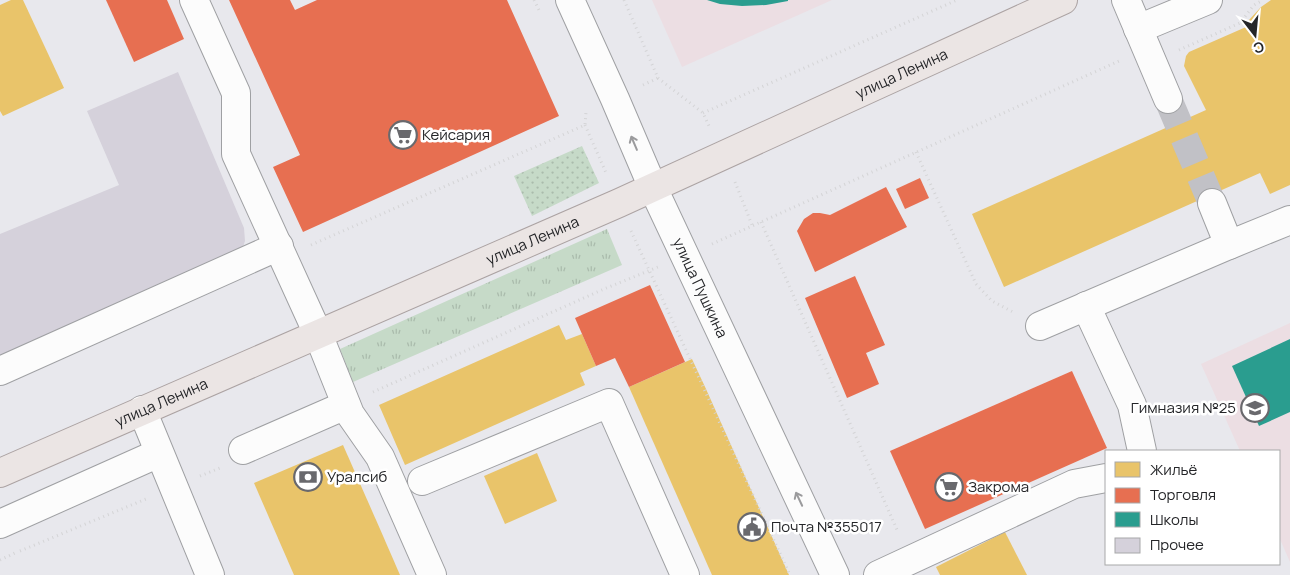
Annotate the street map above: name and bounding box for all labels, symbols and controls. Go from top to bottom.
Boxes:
north arrow [1230,10,1280,60]
text: С [1251,37,1266,59]
street label: улица Ленина [852,43,951,104]
supermarket icon: Кейсария [388,120,418,150]
place label: Кейсария [422,124,490,145]
one-way arrow [628,136,638,151]
street label: улица Ленина [483,211,582,270]
street label: улица Пушкина [668,234,733,341]
street label: улица Ленина [111,373,211,432]
school or university icon: Гимназия №25 [1240,393,1270,423]
place label: Гимназия №25 [1131,397,1236,418]
legend [1105,450,1280,565]
text: Жильё [1150,459,1198,480]
bank icon: Уралсиб [293,462,323,492]
place label: Уралсиб [327,466,387,487]
supermarket icon: Закрома [934,472,964,502]
place label: Закрома [968,476,1029,497]
text: Торговля [1150,484,1216,505]
one-way arrow [794,492,803,507]
text: Школы [1150,509,1198,530]
public building icon: Почта №355017 [737,512,767,542]
place label: Почта №355017 [771,516,882,537]
text: Прочее [1150,534,1204,555]

